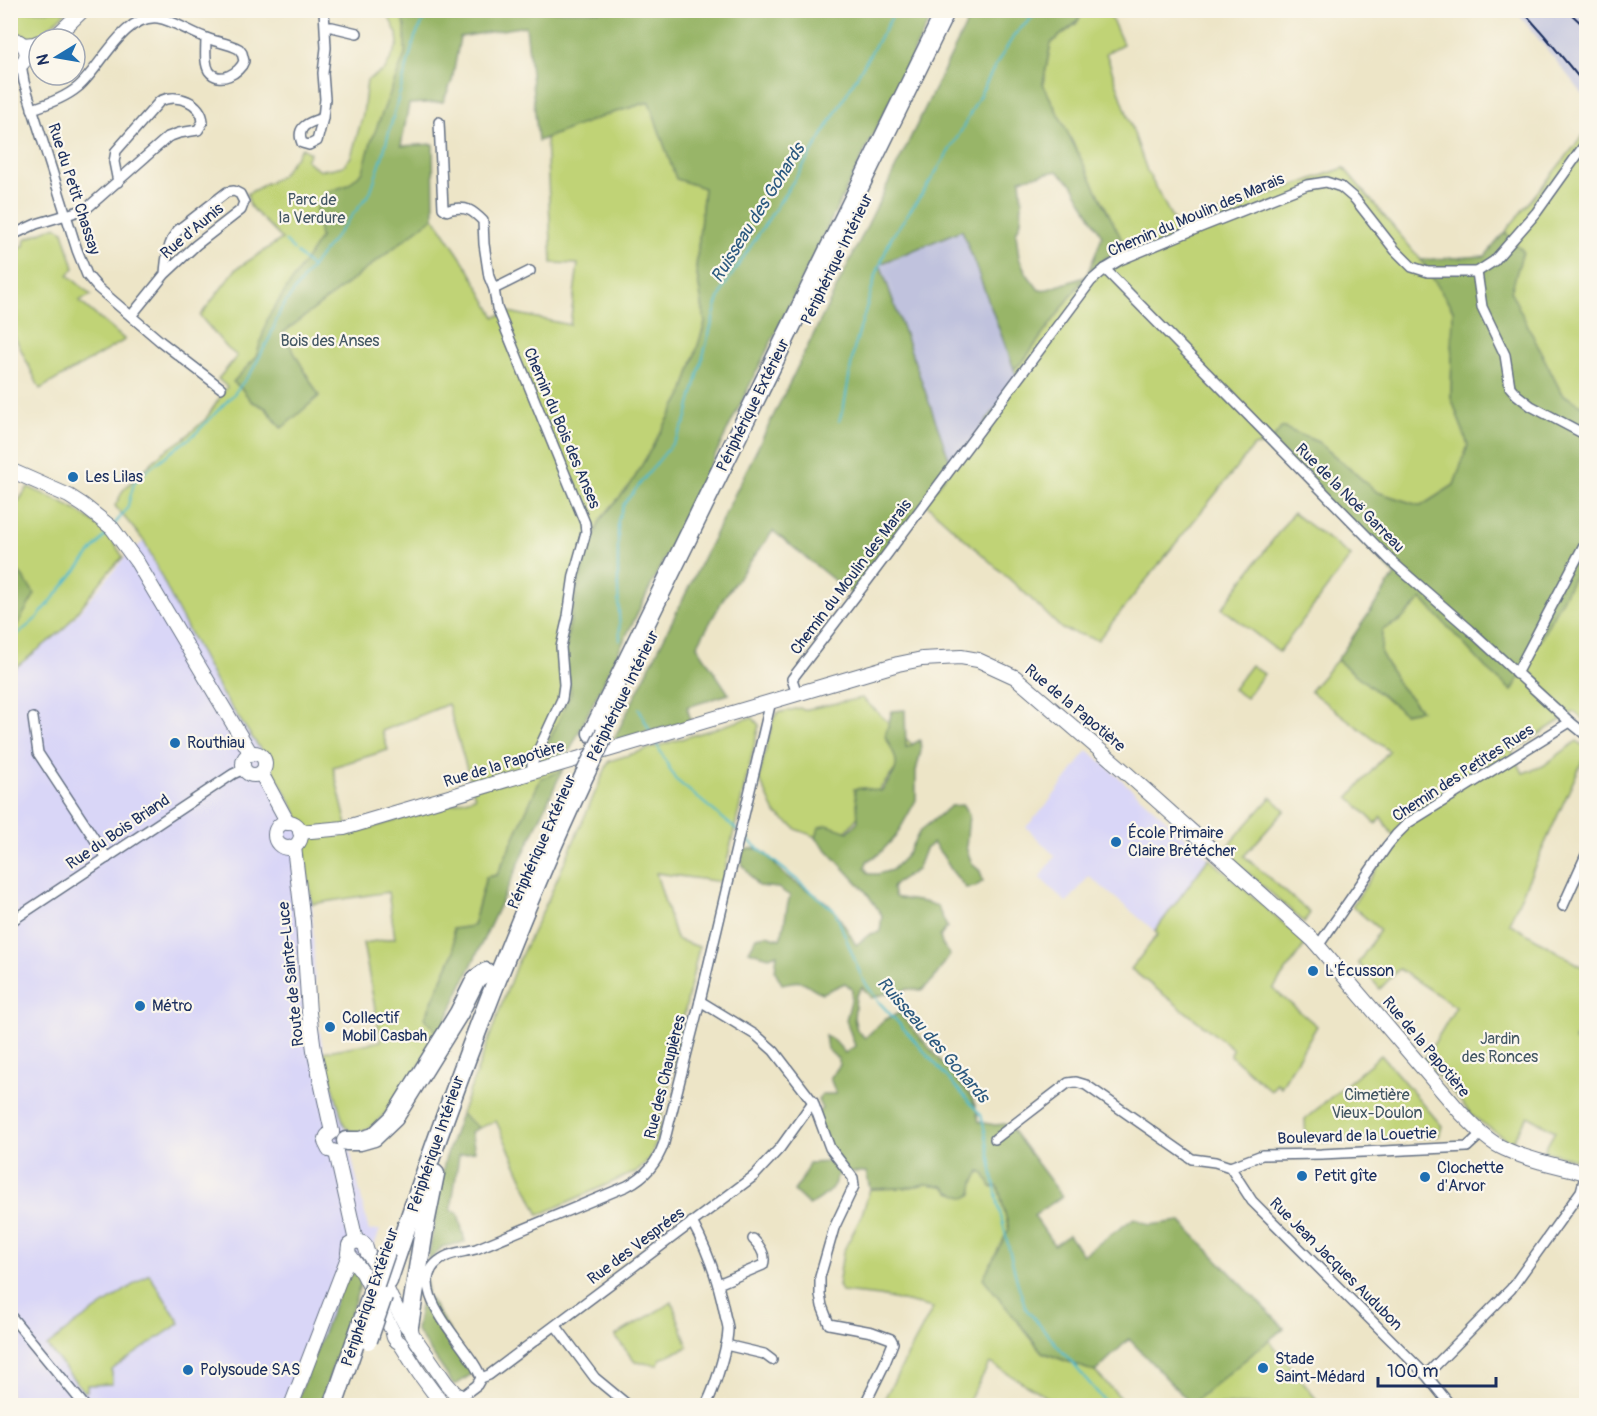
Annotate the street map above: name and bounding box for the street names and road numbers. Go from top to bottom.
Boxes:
street label: Rue du Petit Chassay [43,121,105,258]
street label: Chemin du Moulin des Marais [1105,169,1287,261]
street label: Périphérique Intérieur [797,190,878,328]
street label: Rue d'Aunis [156,199,228,263]
street label: Périphérique Extérieur [712,335,794,475]
street label: Chemin du Bois des Anses [519,345,605,511]
street label: Rue de la Noë Garreau [1291,439,1409,557]
street label: Chemin du Moulin des Marais [786,495,916,659]
street label: Périphérique Intérieur [583,627,664,765]
street label: Rue de la Papotière [1020,660,1130,756]
street label: Chemin des Petites Rues [1389,720,1537,826]
street label: Rue de la Papotière [441,736,567,792]
street label: Périphérique Extérieur [503,771,581,913]
street label: Rue du Bois Briand [62,790,174,874]
street label: Route de Sainte-Luce [273,900,309,1047]
street label: Rue de la Papotière [1378,992,1474,1102]
street label: Rue des Chaupières [640,1013,690,1141]
street label: Périphérique Intérieur [403,1073,469,1215]
street label: Boulevard de la Louetrie [1277,1123,1437,1149]
street label: Rue Jean Jacques Audubon [1265,1193,1407,1335]
street label: Rue des Vesprées [583,1203,689,1289]
street label: Périphérique Extérieur [337,1225,403,1369]

